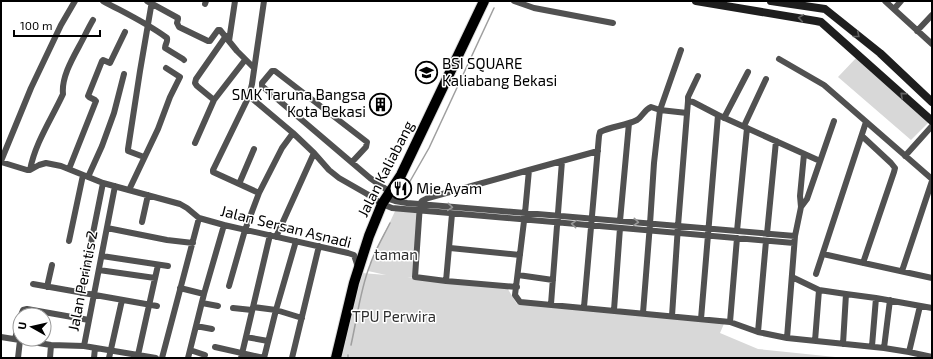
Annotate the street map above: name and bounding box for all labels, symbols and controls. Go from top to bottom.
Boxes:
scale bar [14,12,100,38]
one-way arrow [798,14,804,23]
text: 100 m [20,18,52,32]
one-way arrow [853,31,860,38]
place label: BSI SQUARE Kaliabang Bekasi [442,54,557,89]
school or university icon: BSI SQUARE Kaliabang Bekasi [413,60,439,86]
place label: SMK Taruna Bangsa Kota Bekasi [232,85,366,120]
building icon: SMK Taruna Bangsa Kota Bekasi [368,91,394,117]
one-way arrow [900,92,908,100]
street label: Jalan Kaliabang [353,117,417,220]
restaurant icon: Mie Ayam [388,176,414,202]
place label: Mie Ayam [416,179,482,197]
street label: Jalan Sersan Asnadi [219,201,354,251]
one-way arrow [447,202,454,211]
one-way arrow [633,218,639,227]
one-way arrow [571,220,577,229]
street label: Jalan Perintis 2 [63,229,101,333]
park label: taman [374,245,418,263]
north arrow [12,307,52,347]
park label: TPU Perwira [352,307,436,325]
text: U [15,321,29,330]

